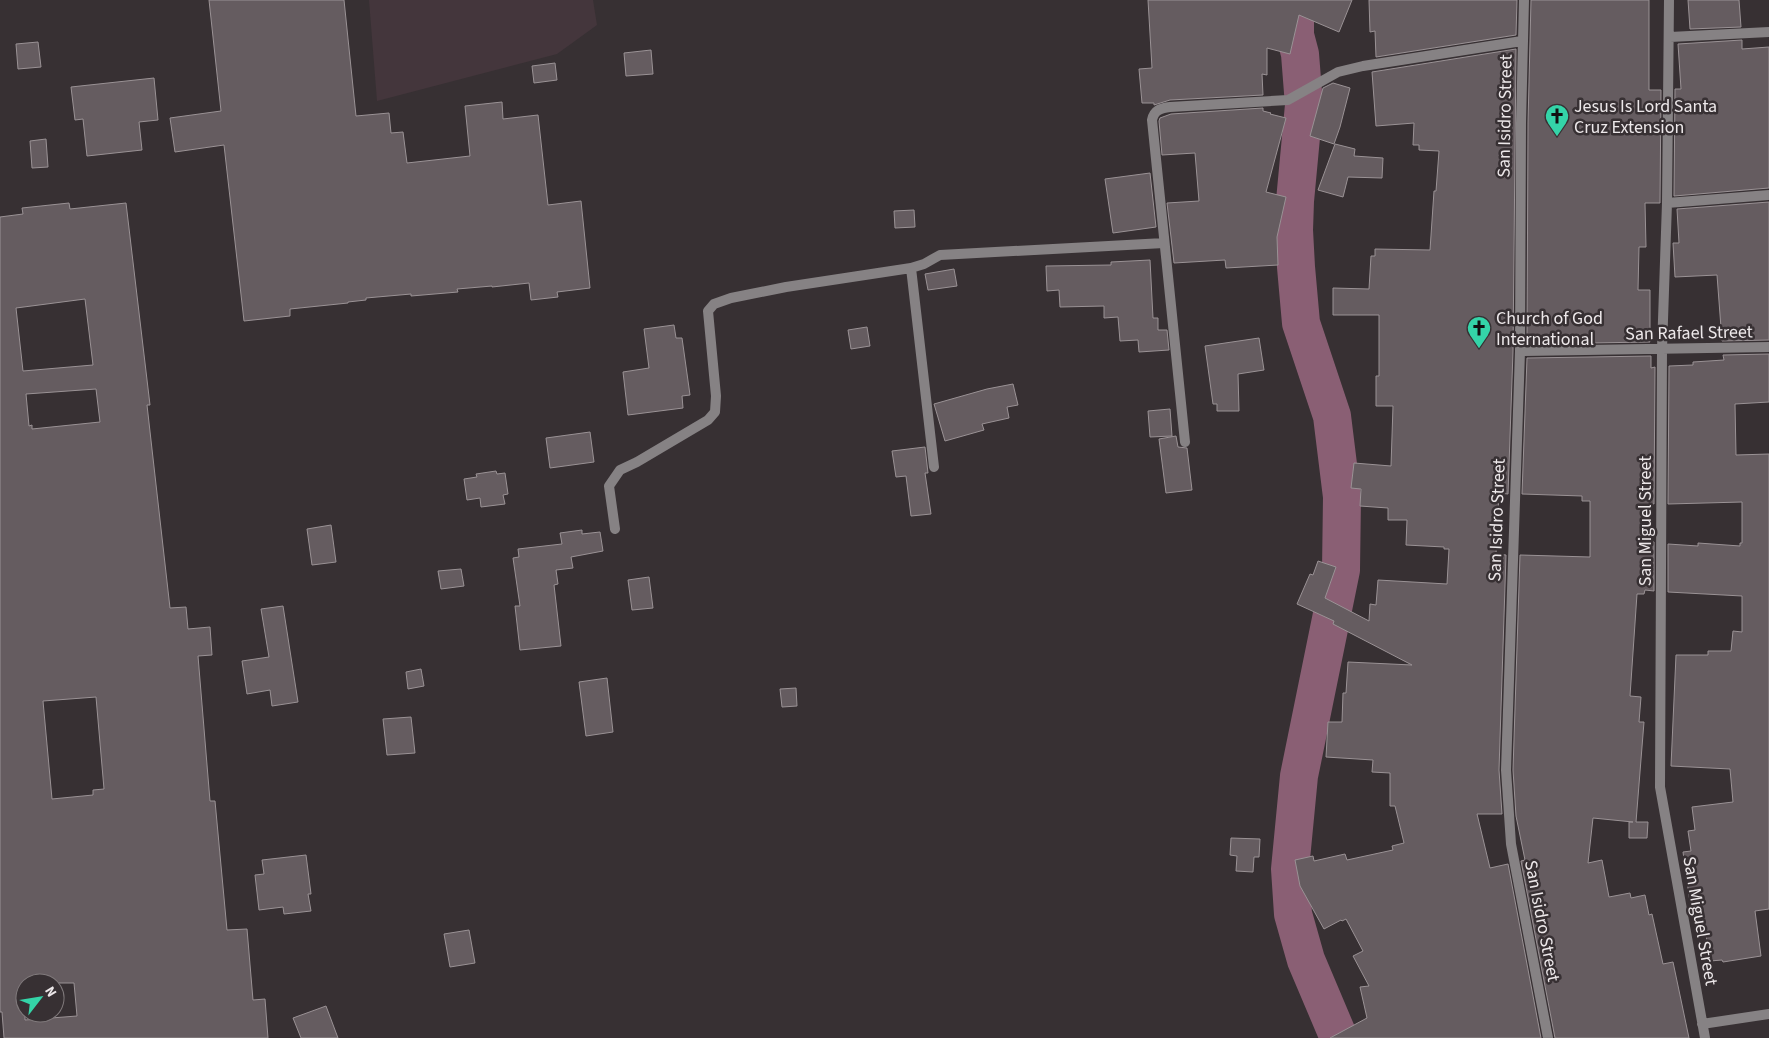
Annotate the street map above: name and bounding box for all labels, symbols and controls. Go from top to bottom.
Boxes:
street label: San Isidro Street [1491,54,1519,178]
place label: Jesus Is Lord Santa Cruz Extension [1574,94,1717,140]
church icon: Jesus Is Lord Santa Cruz Extension [1544,103,1570,137]
place label: Church of God International [1496,306,1603,352]
church icon: Church of God International [1466,315,1492,349]
street label: San Rafael Street [1625,319,1753,347]
street label: San Miguel Street [1633,456,1658,586]
street label: San Isidro Street [1482,458,1512,582]
street label: San Miguel Street [1676,854,1724,988]
street label: San Isidro Street [1518,858,1566,984]
north arrow [15,973,65,1023]
text: N [39,983,61,1001]

